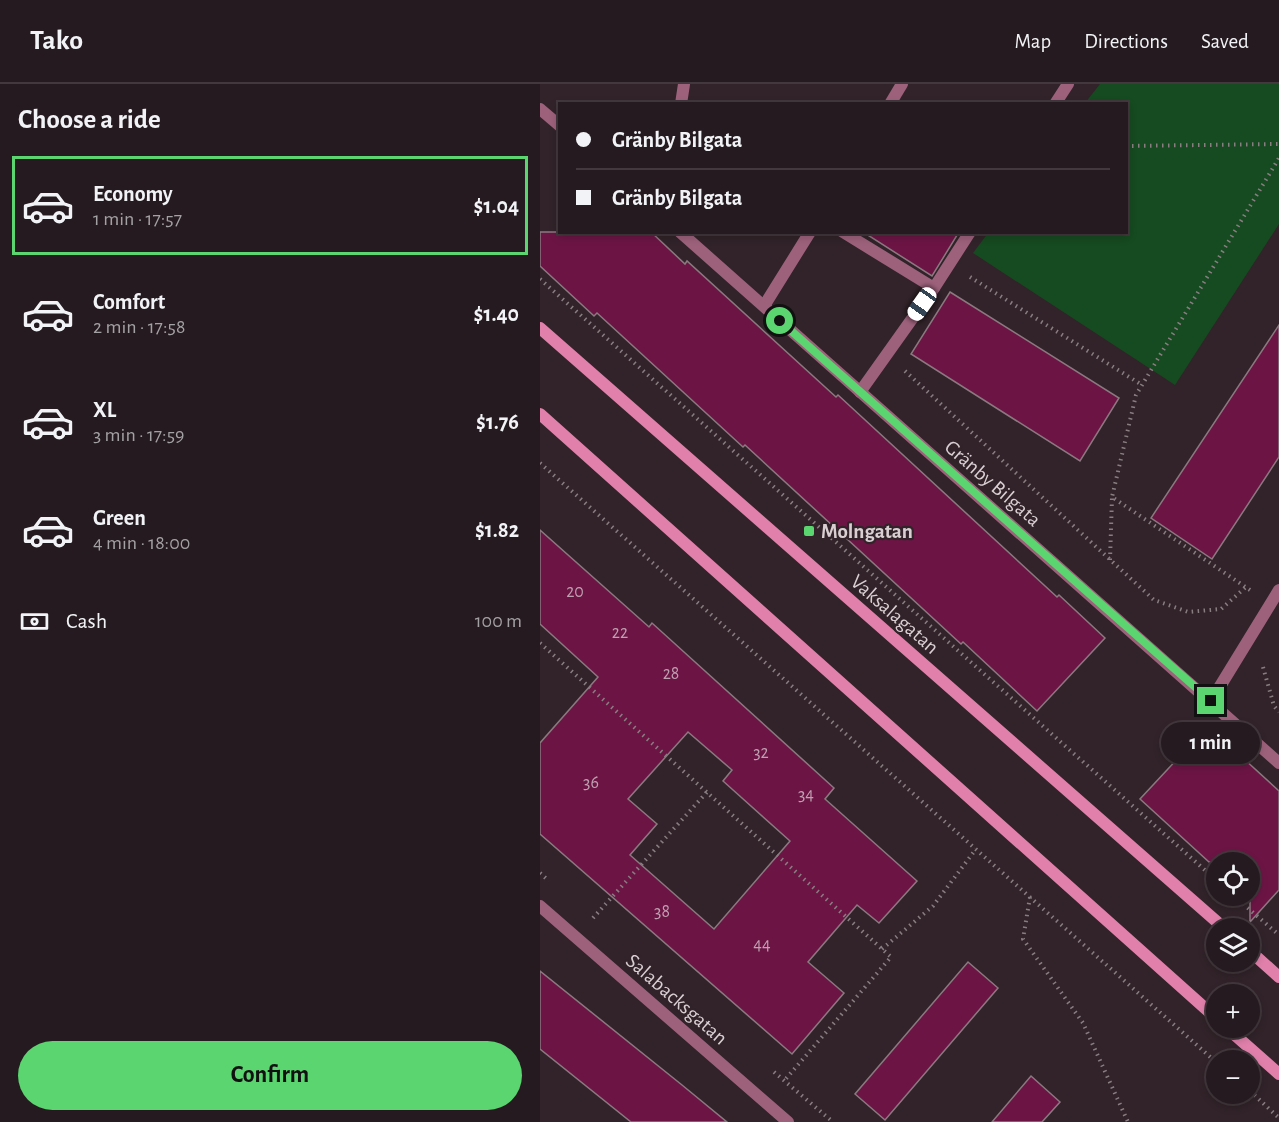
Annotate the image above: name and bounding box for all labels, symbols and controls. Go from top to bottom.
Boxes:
text: Tako [30,27,83,55]
text: Map [1015,31,1051,52]
text: Directions [1084,31,1168,52]
text: Saved [1201,31,1249,52]
text: Choose a ride [18,106,161,133]
text: Gränby Bilgata [612,129,742,151]
icon: car [21,179,75,233]
text: Economy [93,183,173,205]
text: Gränby Bilgata [612,187,742,209]
text: $1.04 [474,195,519,217]
text: 1 min · 17:57 [93,209,182,229]
car [904,284,940,324]
icon: car [21,287,75,341]
text: Comfort [93,291,165,313]
text: $1.40 [474,303,519,325]
route start [766,307,793,334]
text: 2 min · 17:58 [93,317,185,337]
icon: car [21,395,75,449]
text: XL [93,399,116,421]
text: $1.76 [476,411,519,433]
text: 3 min · 17:59 [93,425,184,445]
street label: Gränby Bilgata [941,436,1045,531]
icon: car [21,503,75,557]
text: Green [93,507,146,529]
text: $1.82 [475,519,519,541]
place label: Molngatan [821,521,913,542]
marker: Molngatan [802,524,816,538]
text: 4 min · 18:00 [93,533,190,553]
street label: Vaksalagatan [847,571,943,658]
house number: 20 [566,583,584,601]
icon: cash [18,605,51,638]
text: Cash [66,610,107,632]
text: 100 m [475,611,522,631]
house number: 22 [612,624,628,642]
house number: 28 [663,665,679,683]
route end [1197,687,1224,714]
callout: 1 min [1162,722,1260,764]
text: 1 min [1189,733,1232,753]
house number: 32 [753,744,769,762]
house number: 36 [583,774,599,792]
house number: 34 [798,786,814,804]
map controls [1206,852,1260,1104]
button: locate [1206,852,1260,906]
house number: 38 [654,903,670,921]
button: layers [1206,918,1260,972]
house number: 44 [753,936,771,954]
street label: Salabacksgatan [622,950,731,1049]
button: + [1206,984,1260,1038]
button: Confirm [18,1041,522,1110]
button: − [1206,1050,1260,1104]

